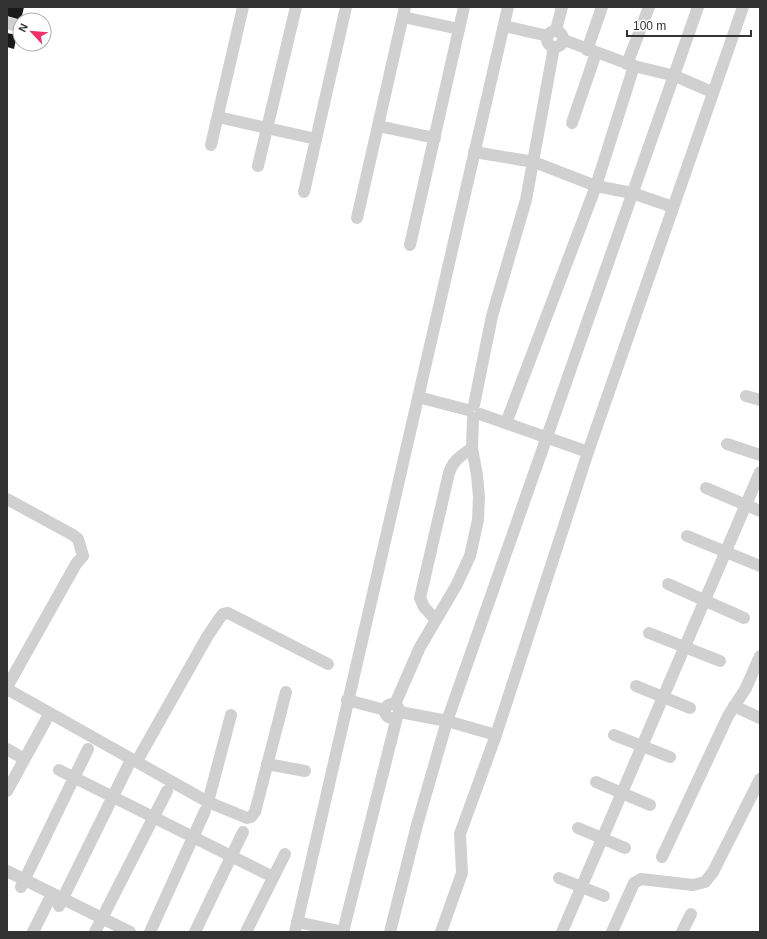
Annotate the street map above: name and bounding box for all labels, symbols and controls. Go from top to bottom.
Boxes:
north arrow [12,12,52,52]
scale bar [627,12,751,38]
text: 100 m [633,19,666,33]
text: N [16,21,30,34]

